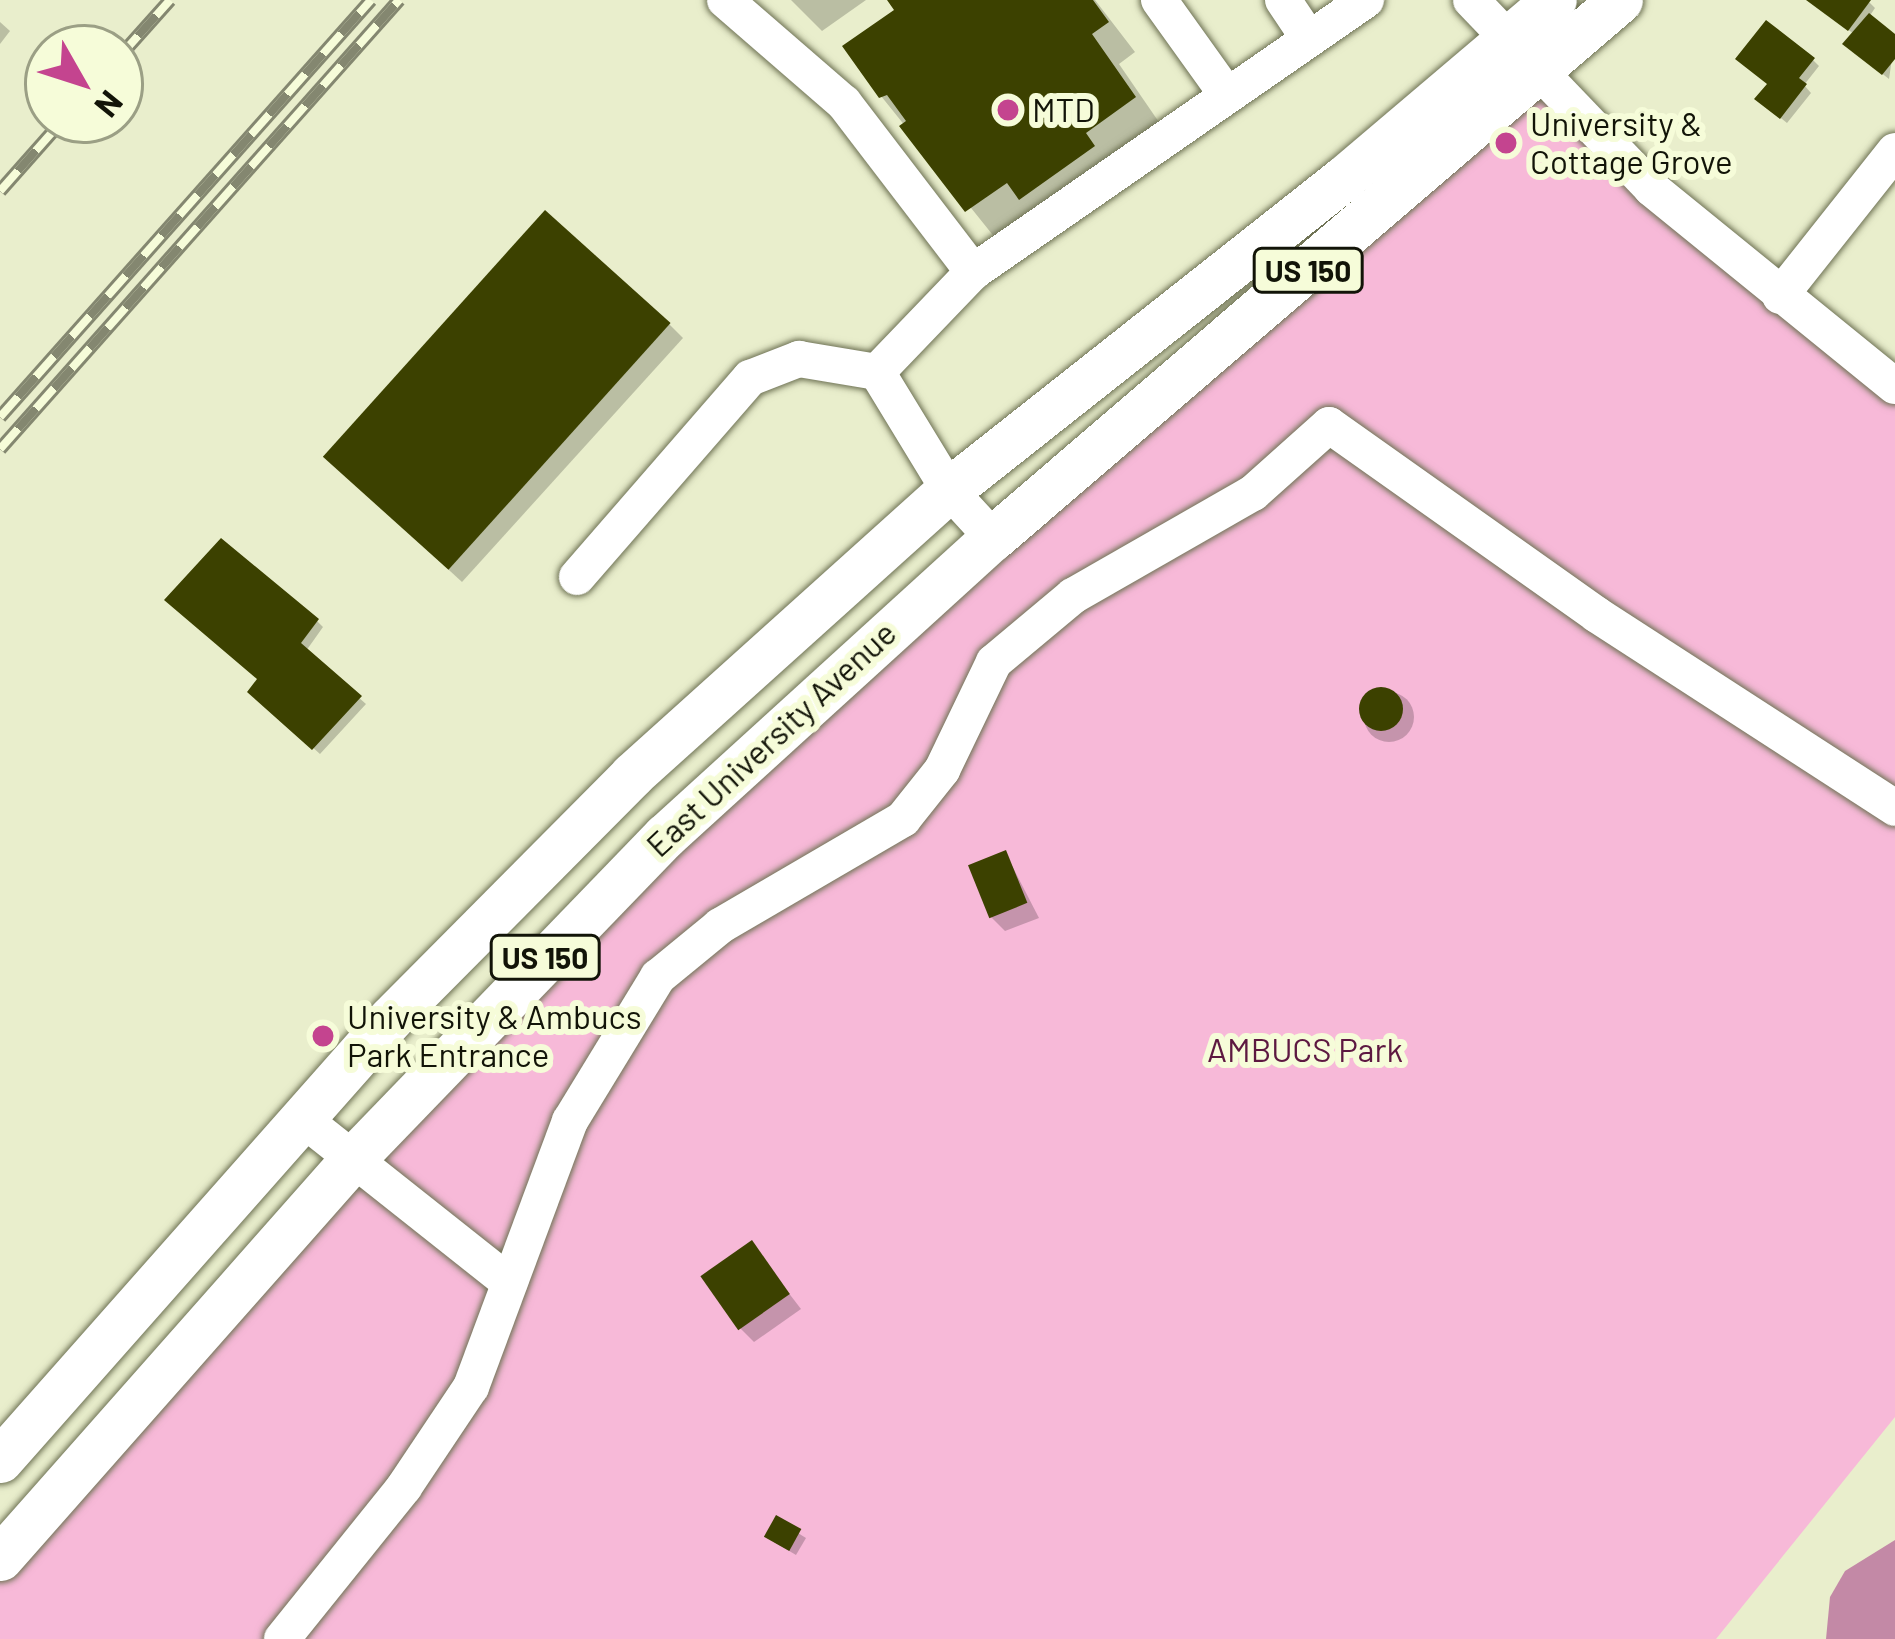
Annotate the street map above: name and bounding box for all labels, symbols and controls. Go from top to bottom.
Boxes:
north arrow [24,24,144,144]
text: N [87,84,132,126]
place label: MTD [1032,90,1095,130]
marker: MTD [995,97,1021,123]
place label: University & Cottage Grove [1530,104,1733,182]
marker: University & Cottage Grove [1493,130,1519,156]
road number: US 150 [1251,246,1365,294]
street label: East University Avenue [638,613,904,865]
road number: US 150 [488,933,602,981]
place label: University & Ambucs Park Entrance [347,997,642,1075]
marker: University & Ambucs Park Entrance [310,1023,336,1049]
park label: AMBUCS Park [1207,1030,1403,1070]

